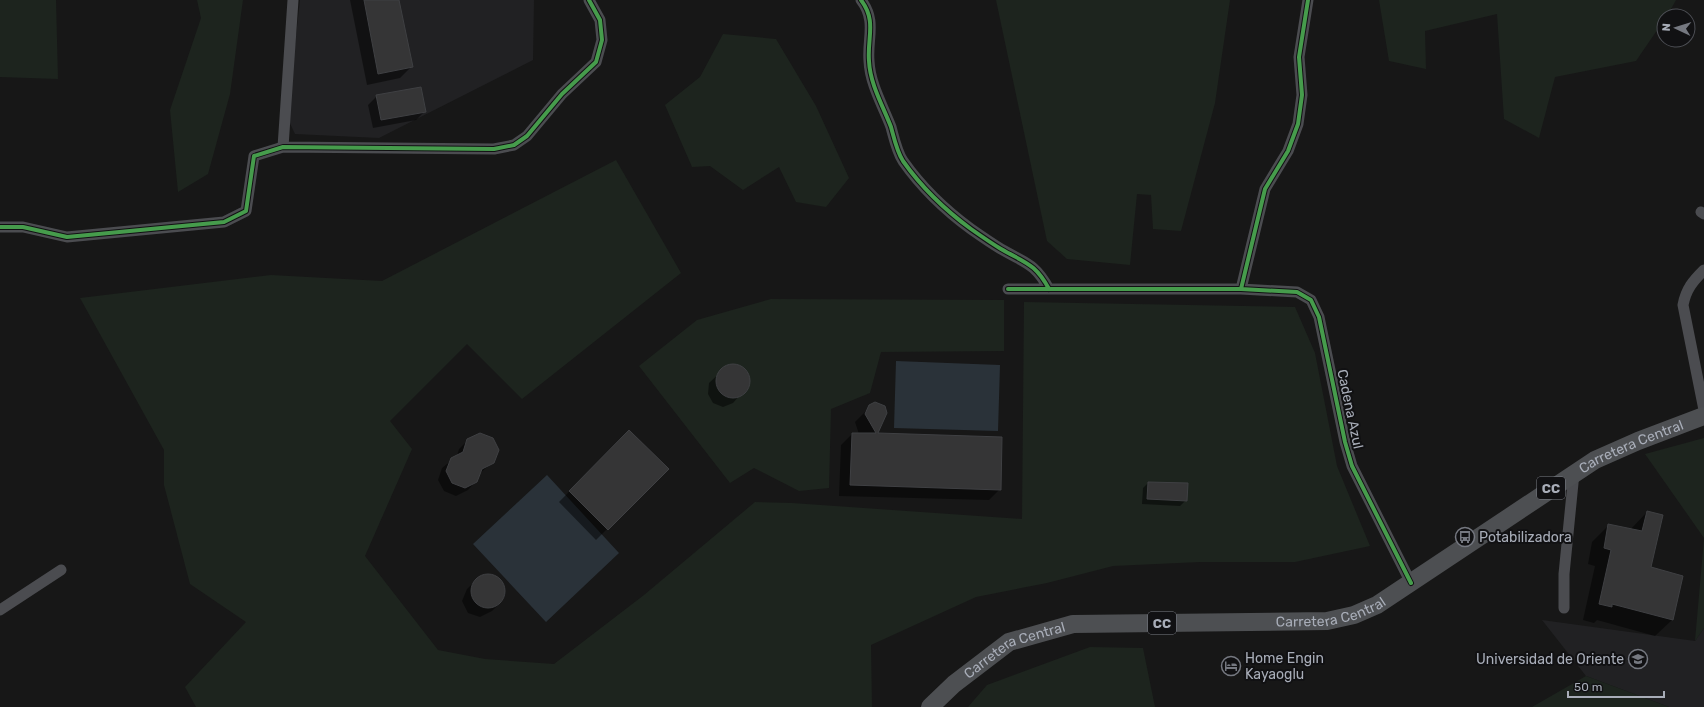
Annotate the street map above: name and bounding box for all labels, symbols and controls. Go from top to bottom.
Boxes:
north arrow [1656,8,1696,48]
text: N [1660,23,1673,32]
street label: Cadena Azul [1333,368,1367,450]
street label: Carretera Central [1576,416,1686,477]
road number: CC [1537,477,1565,499]
bus stop icon: Potabilizadora [1454,526,1476,548]
place label: Potabilizadora [1479,529,1572,546]
street label: Carretera Central [1276,593,1389,630]
road number: CC [1148,612,1176,634]
street label: Carretera Central [960,618,1067,682]
school or university icon: Universidad de Oriente [1627,648,1649,670]
place label: Home Engin Kayaoglu [1245,650,1324,683]
place label: Universidad de Oriente [1476,651,1624,668]
hotel icon: Home Engin Kayaoglu [1220,655,1242,677]
scale bar [1568,673,1664,699]
text: 50 m [1574,680,1602,694]

